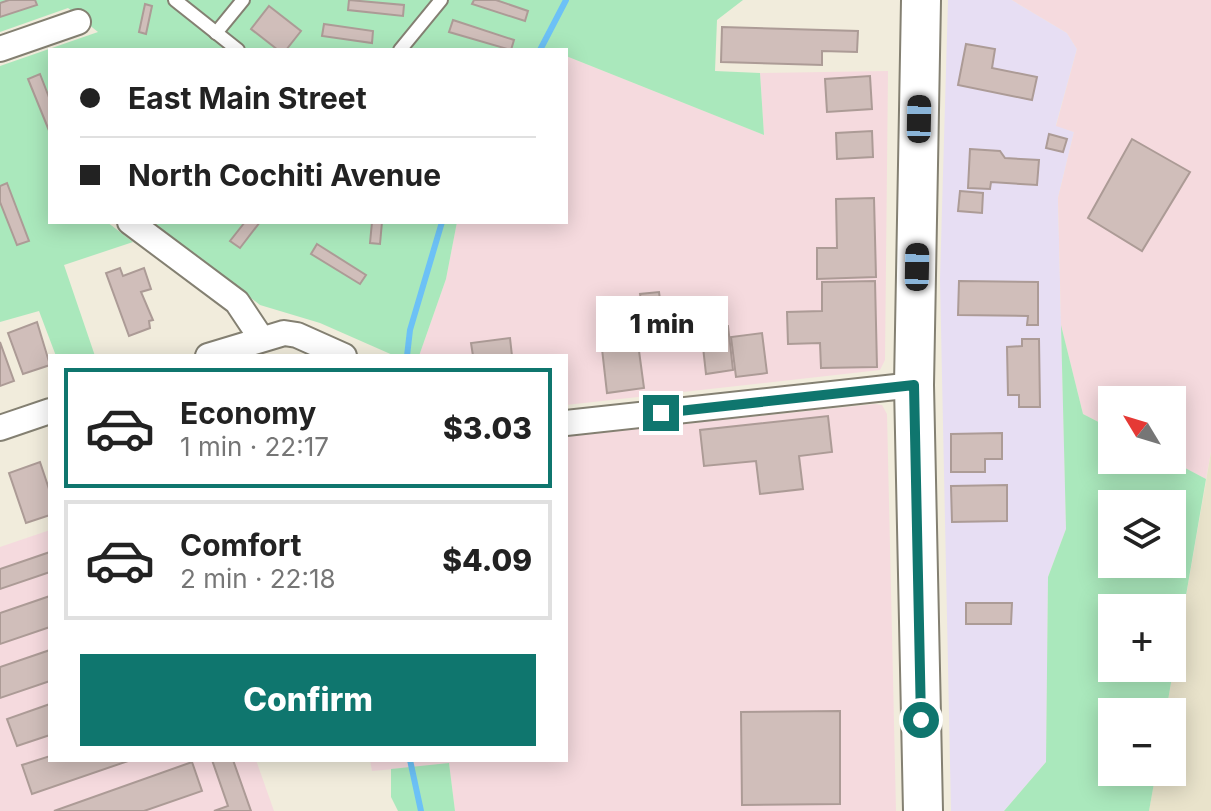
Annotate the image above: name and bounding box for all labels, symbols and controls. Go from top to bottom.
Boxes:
text: East Main Street [128,80,367,116]
car [907,95,931,143]
text: North Cochiti Avenue [128,157,441,193]
car [905,243,929,291]
callout: 1 min [595,297,727,353]
text: 1 min [629,308,695,339]
north arrow [1098,386,1186,474]
map controls [1098,386,1186,786]
icon: car [84,392,156,464]
text: Economy [180,395,316,431]
route end [643,395,679,431]
text: $3.03 [443,410,532,446]
text: 1 min · 22:17 [180,431,329,462]
button: layers [1098,490,1186,578]
icon: car [84,524,156,596]
text: Comfort [180,527,301,563]
text: $4.09 [442,542,532,578]
text: 2 min · 22:18 [180,563,336,594]
button: + [1098,594,1186,682]
button: Confirm [80,654,536,746]
button: − [1098,698,1186,786]
route start [903,702,939,738]

